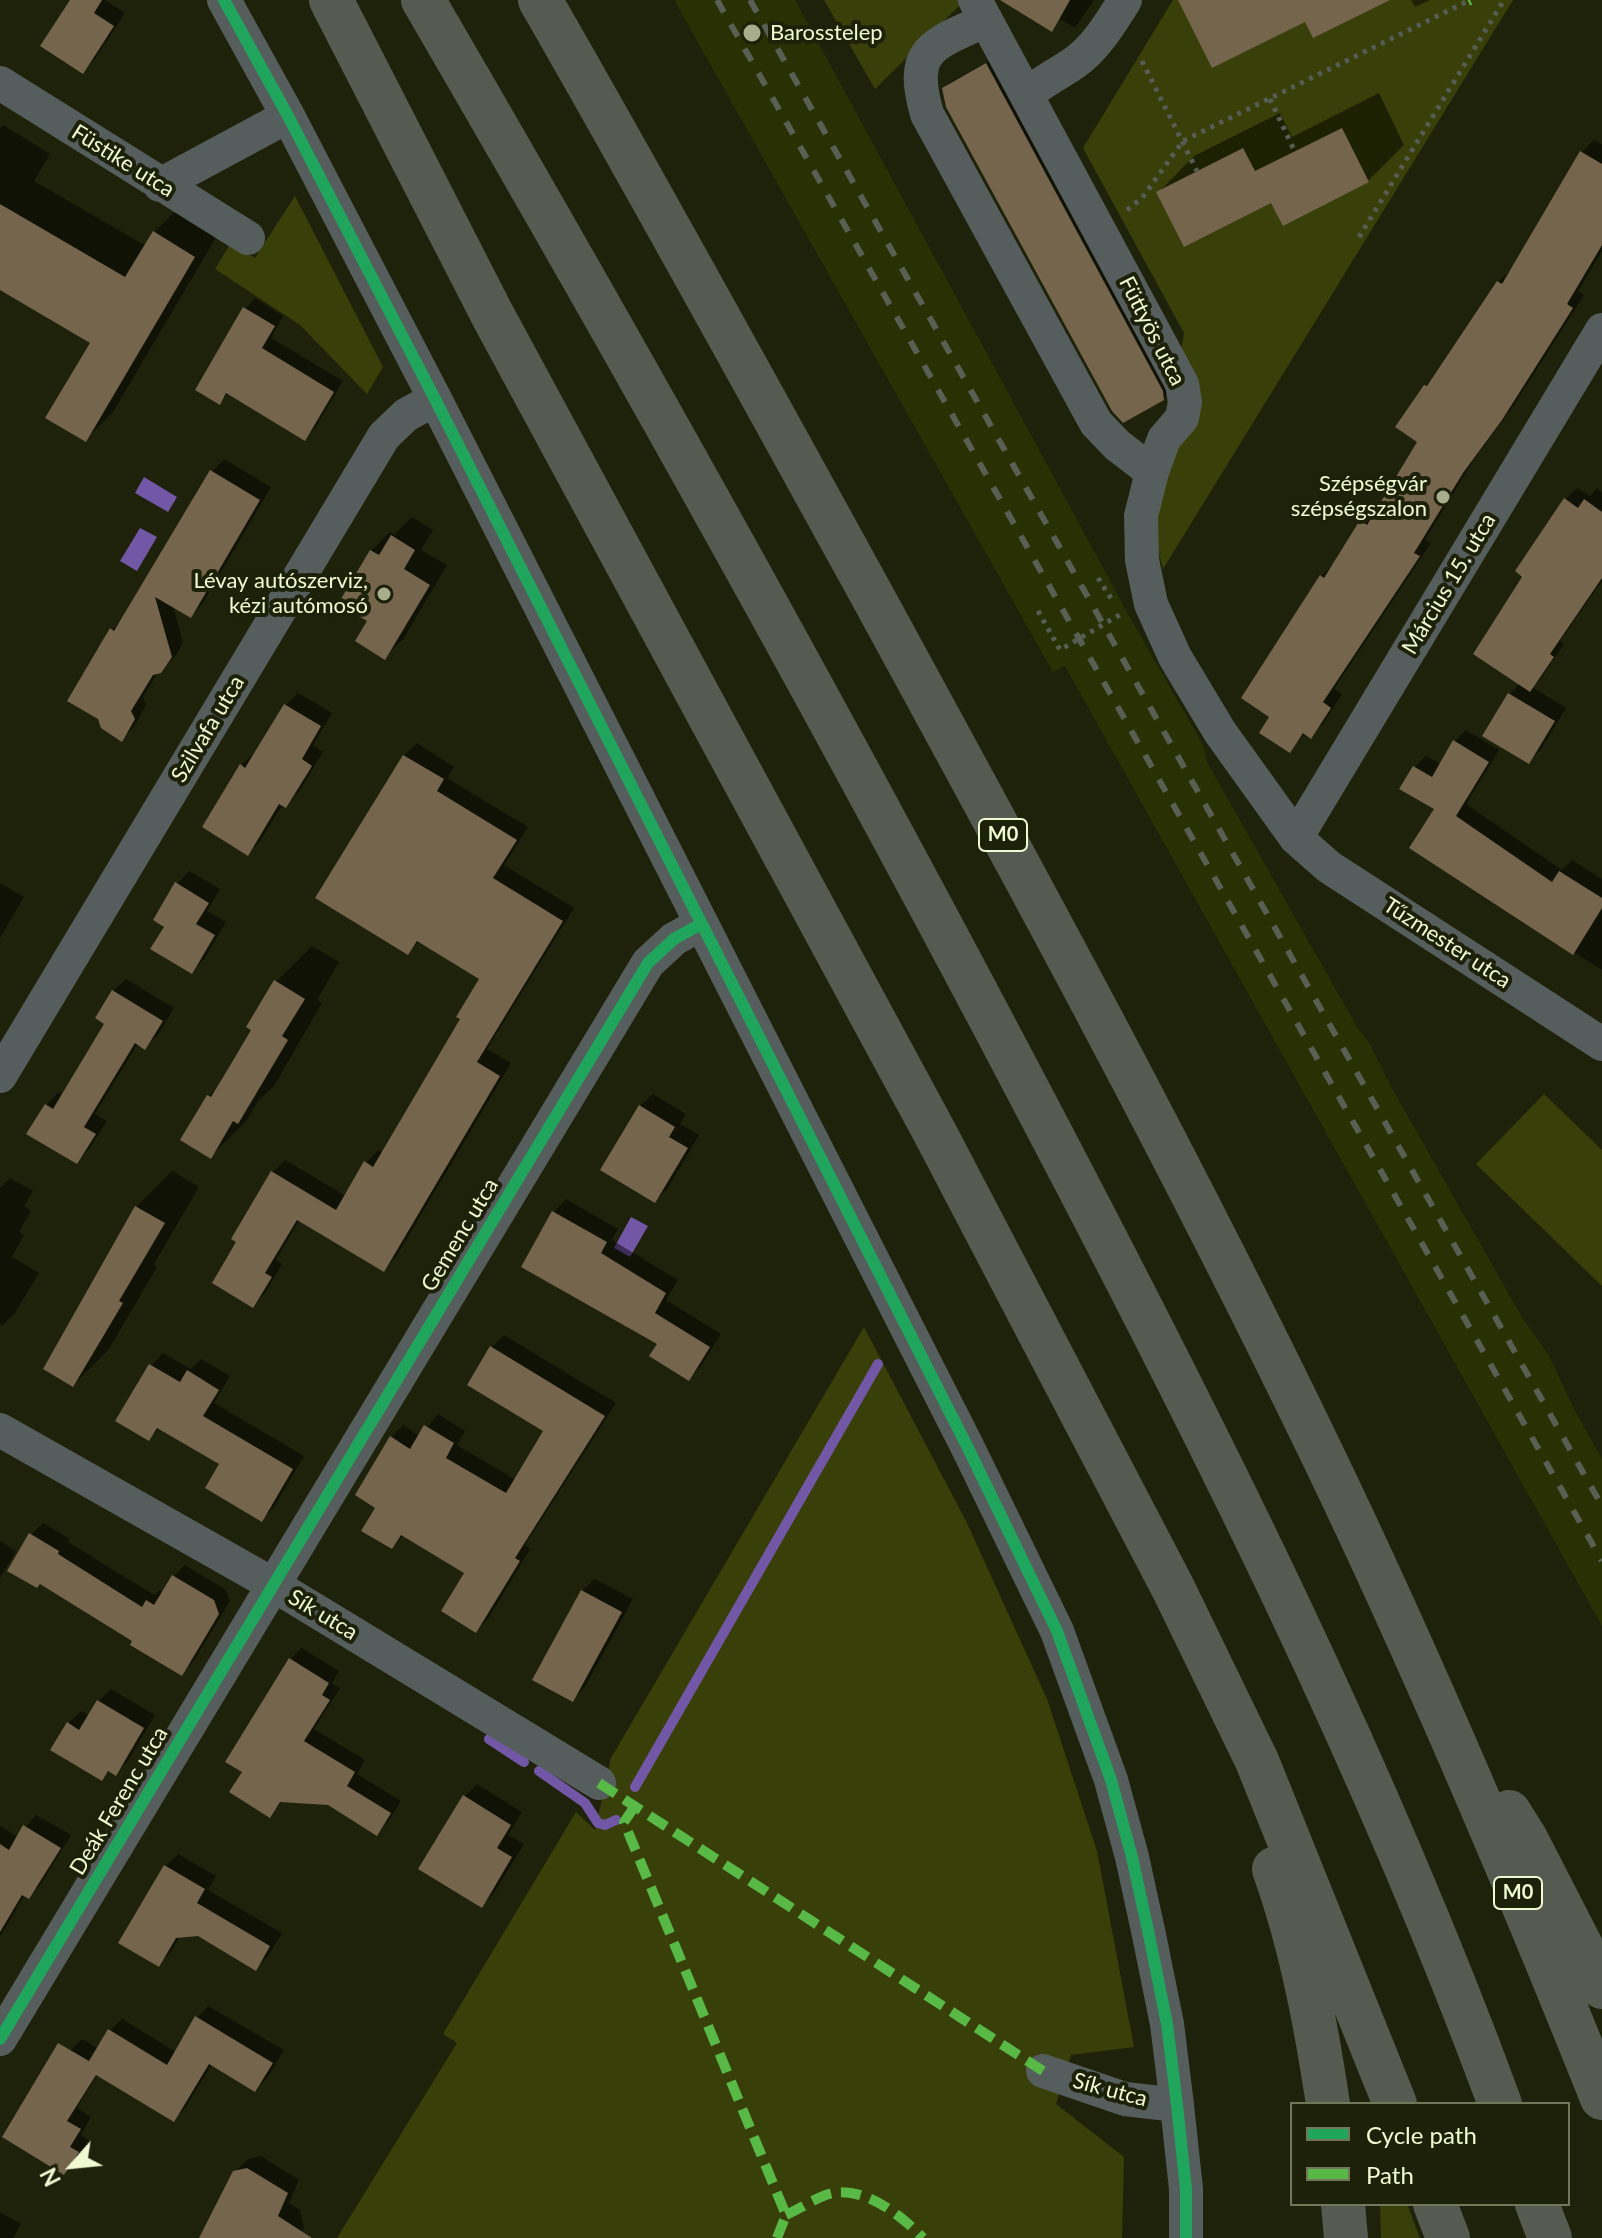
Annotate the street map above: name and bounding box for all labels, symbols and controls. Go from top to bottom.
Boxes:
place label: Barosstelep [770,20,883,46]
marker: Barosstelep [741,22,763,44]
street label: Füstike utca [67,119,179,203]
street label: Füttyös utca [1113,272,1191,390]
place label: Szépségvár szépségszalon [1291,471,1427,522]
marker: Szépségvár szépségszalon [1434,488,1452,506]
street label: Március 15. utca [1397,509,1501,659]
place label: Lévay autószerviz, kézi autómosó [193,568,368,620]
marker: Lévay autószerviz, kézi autómosó [375,585,393,603]
street label: Szilvafa utca [166,671,250,787]
road number: M0 [979,819,1027,851]
street label: Tűzmester utca [1378,892,1516,994]
street label: Gemenc utca [416,1174,504,1296]
street label: Sík utca [284,1584,362,1646]
street label: Deák Ferenc utca [64,1722,174,1880]
road number: M0 [1494,1877,1542,1909]
street label: Sík utca [1070,2067,1150,2113]
legend [1290,2102,1570,2206]
text: Cycle path [1366,2120,1477,2149]
north arrow [32,2126,112,2206]
text: Path [1366,2160,1414,2189]
text: N [34,2163,66,2191]

